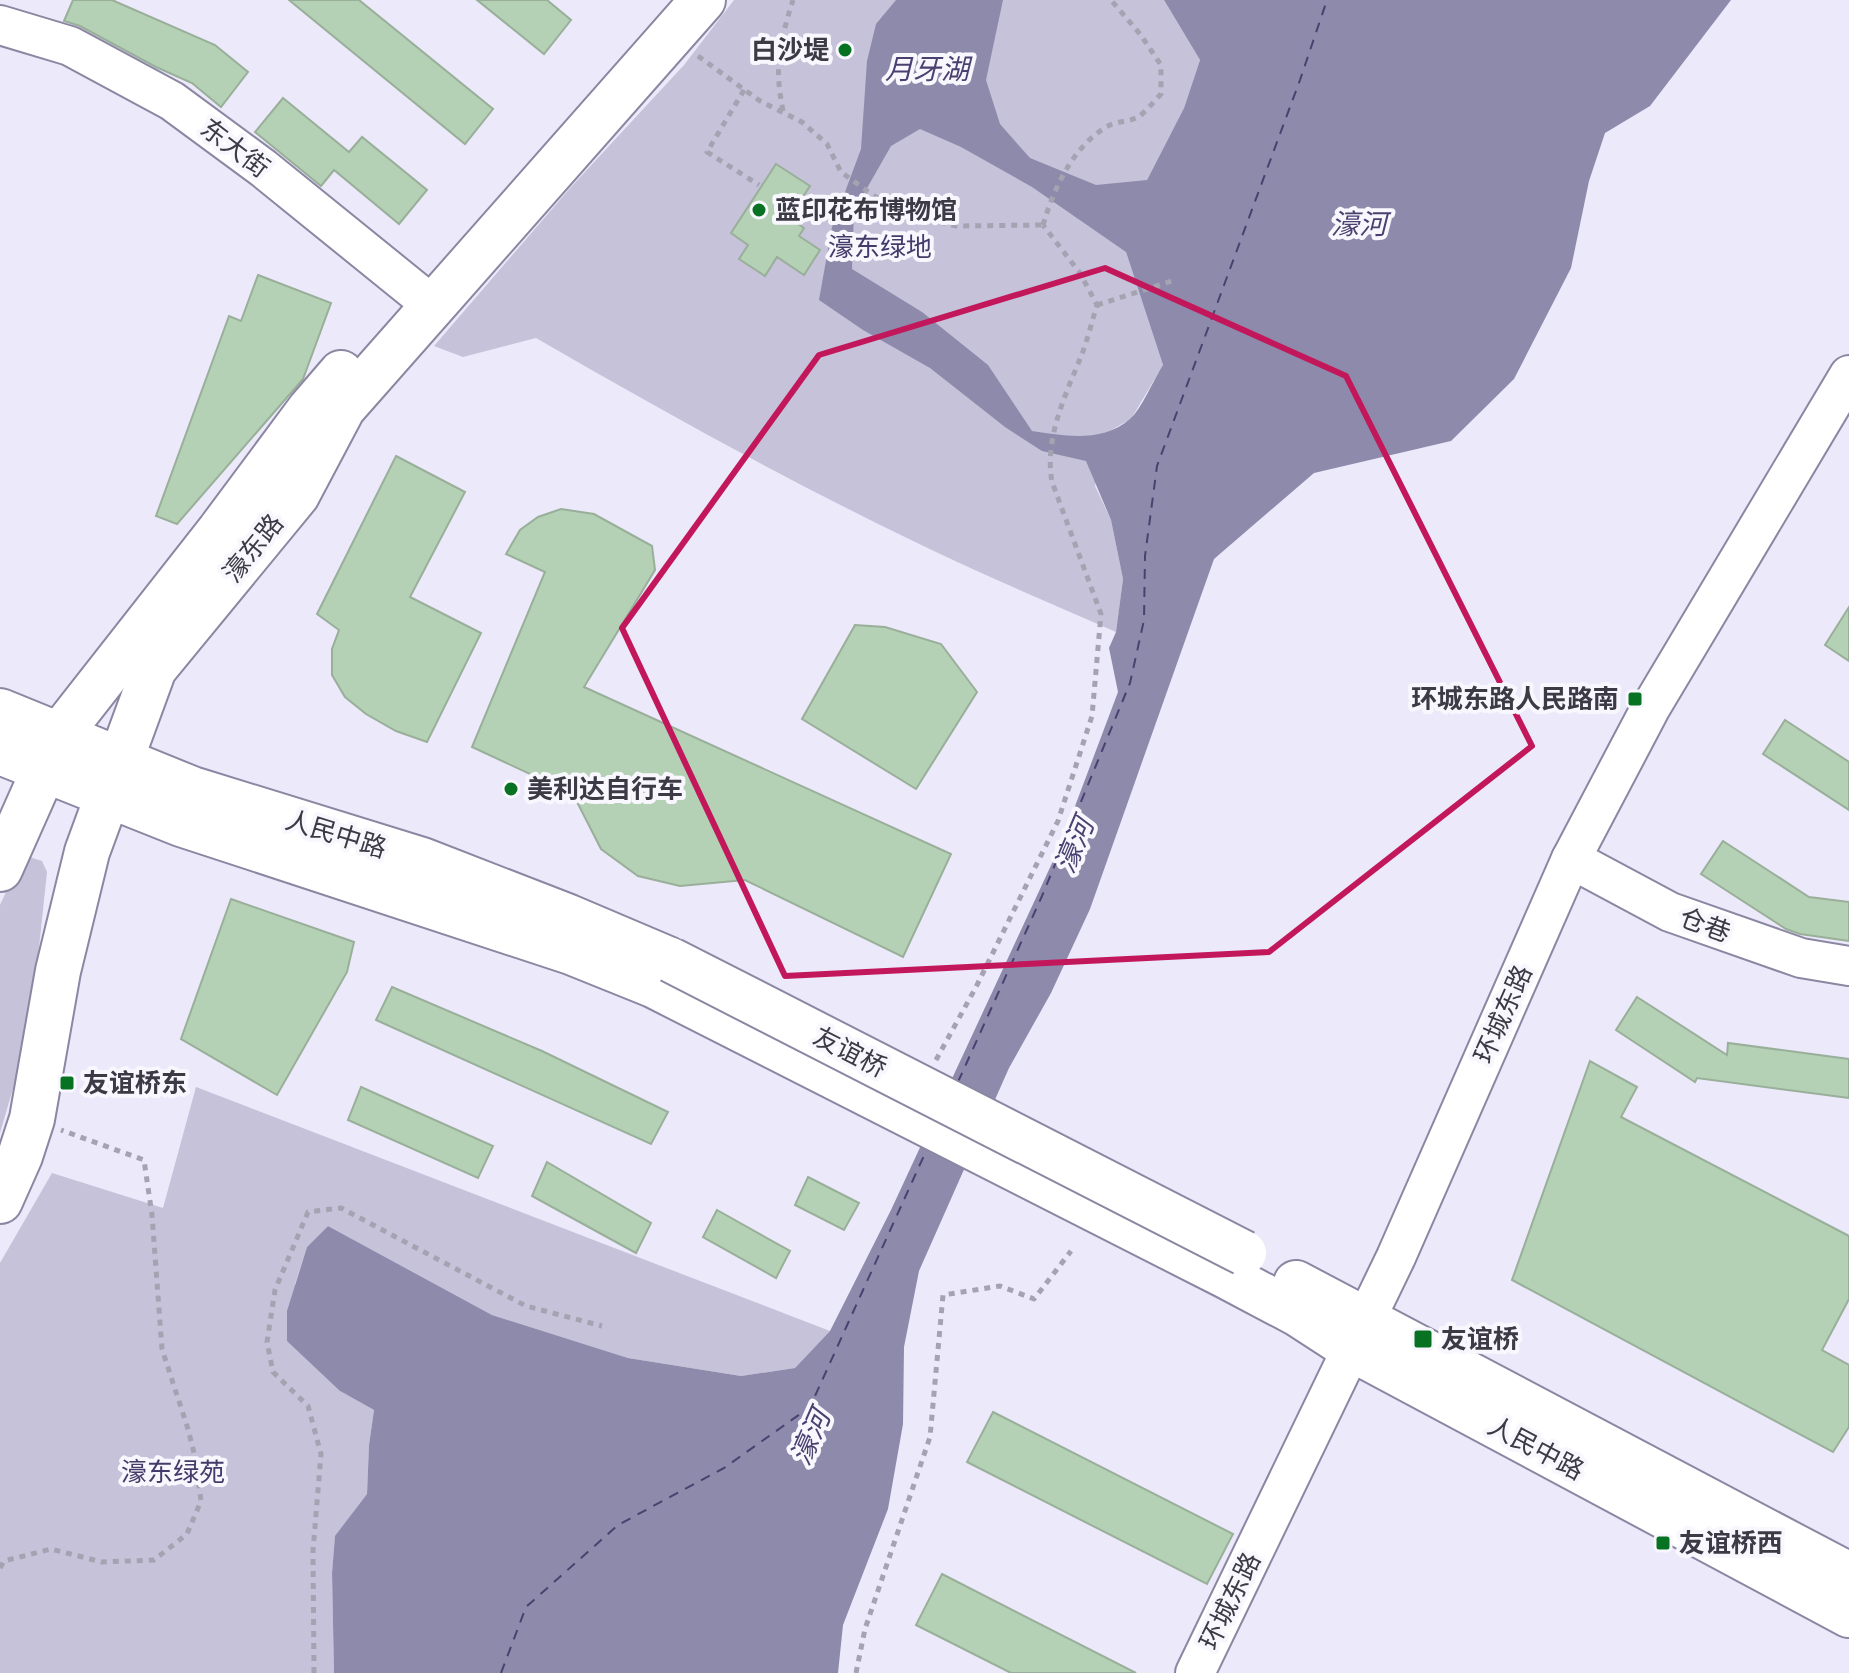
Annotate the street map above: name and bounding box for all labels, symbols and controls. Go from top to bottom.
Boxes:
place label: 白沙堤 [751,32,829,68]
marker: 白沙堤 [836,41,854,59]
water label: 月牙湖 [885,50,973,89]
street label: 东大街 [193,110,277,186]
place label: 蓝印花布博物馆 [775,192,957,228]
marker: 蓝印花布博物馆 [750,201,768,219]
water label: 濠河 [1331,205,1392,244]
park label: 濠东绿地 [828,229,932,265]
street label: 濠东路 [214,506,292,590]
place label: 环城东路人民路南 [1411,681,1619,717]
marker: 环城东路人民路南 [1626,690,1644,708]
place label: 美利达自行车 [527,771,683,807]
marker: 美利达自行车 [502,780,520,798]
street label: 人民中路 [281,802,391,866]
water label: 濠河 [1046,807,1105,879]
street label: 仓巷 [1674,899,1736,951]
street label: 环城东路 [1465,959,1541,1069]
street label: 友谊桥 [807,1018,893,1086]
place label: 友谊桥东 [83,1065,187,1101]
marker: 友谊桥东 [58,1074,76,1092]
place label: 友谊桥 [1441,1321,1519,1357]
marker: 友谊桥 [1412,1328,1434,1350]
water label: 濠河 [781,1399,842,1471]
street label: 人民中路 [1482,1408,1590,1488]
park label: 濠东绿苑 [121,1454,225,1490]
place label: 友谊桥西 [1679,1525,1783,1561]
marker: 友谊桥西 [1654,1534,1672,1552]
street label: 环城东路 [1191,1546,1269,1656]

